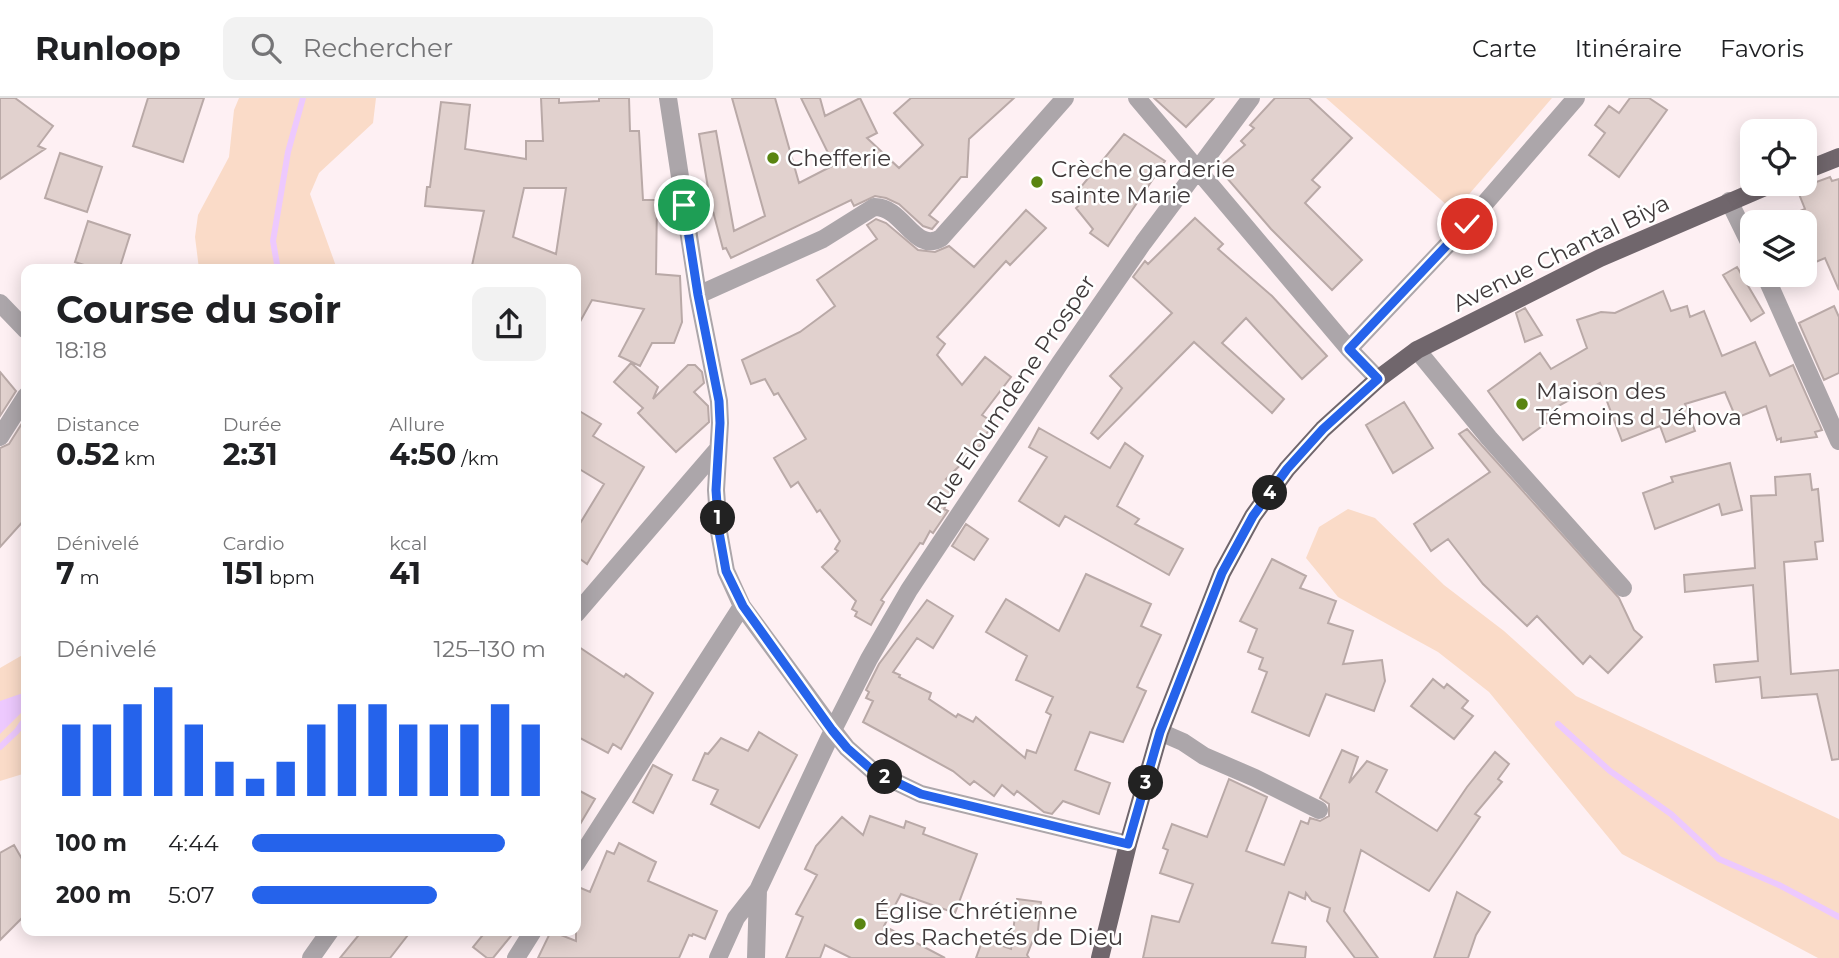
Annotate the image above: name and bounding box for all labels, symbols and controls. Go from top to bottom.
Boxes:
search box [223,17,713,80]
text: Runloop [35,28,181,68]
icon: search [247,29,285,67]
text: Rechercher [303,32,453,64]
text: Carte [1472,34,1537,63]
text: Itinéraire [1575,34,1682,63]
text: Favoris [1720,34,1804,63]
map controls [1740,119,1817,287]
button: locate [1740,119,1817,196]
place label: Chefferie [787,144,891,172]
marker: Chefferie [765,150,781,166]
place label: Crèche garderie sainte Marie [1051,155,1235,209]
marker: Crèche garderie sainte Marie [1029,174,1045,190]
pin [654,175,714,235]
icon: arrive [665,186,703,224]
street label: Avenue Chantal Biya [1448,188,1674,318]
pin [1437,194,1497,254]
icon: check [1448,205,1486,243]
button: layers [1740,210,1817,287]
street label: Rue Eloumdene Prosper [921,269,1101,519]
text: Course du soir [56,286,341,333]
button: share [472,287,546,361]
text: 18:18 [56,336,107,364]
place label: Maison des Témoins d Jéhova [1536,377,1742,431]
marker: Maison des Témoins d Jéhova [1514,396,1530,412]
text: Distance [56,413,139,436]
text: Durée [223,413,281,436]
text: Allure [389,413,445,436]
text: 0.52 [56,436,119,473]
text: 2:31 [223,436,278,473]
text: 4:50 [389,436,456,473]
text: km [119,447,156,470]
text: /km [456,447,499,470]
pin: 4 [1252,476,1288,510]
text: 4 [1263,481,1276,504]
pin: 1 [700,500,736,536]
text: 1 [714,506,721,529]
text: Dénivelé [56,532,139,555]
text: Cardio [223,532,284,555]
text: kcal [389,532,427,555]
text: 7 [56,555,75,592]
text: 151 [223,555,264,592]
text: 41 [389,555,421,592]
text: m [75,566,100,589]
text: bpm [264,566,315,589]
text: Dénivelé [56,635,157,663]
text: 125–130 m [434,635,546,663]
pin: 2 [868,760,903,794]
text: 2 [879,765,890,788]
pin: 3 [1128,766,1164,800]
text: 3 [1140,771,1151,794]
text: 100 m [56,829,127,857]
text: 4:44 [168,829,219,857]
text: 200 m [56,881,131,909]
text: 5:07 [168,881,215,909]
place label: Église Chrétienne des Rachetés de Dieu [874,897,1123,951]
marker: Église Chrétienne des Rachetés de Dieu [852,916,868,932]

